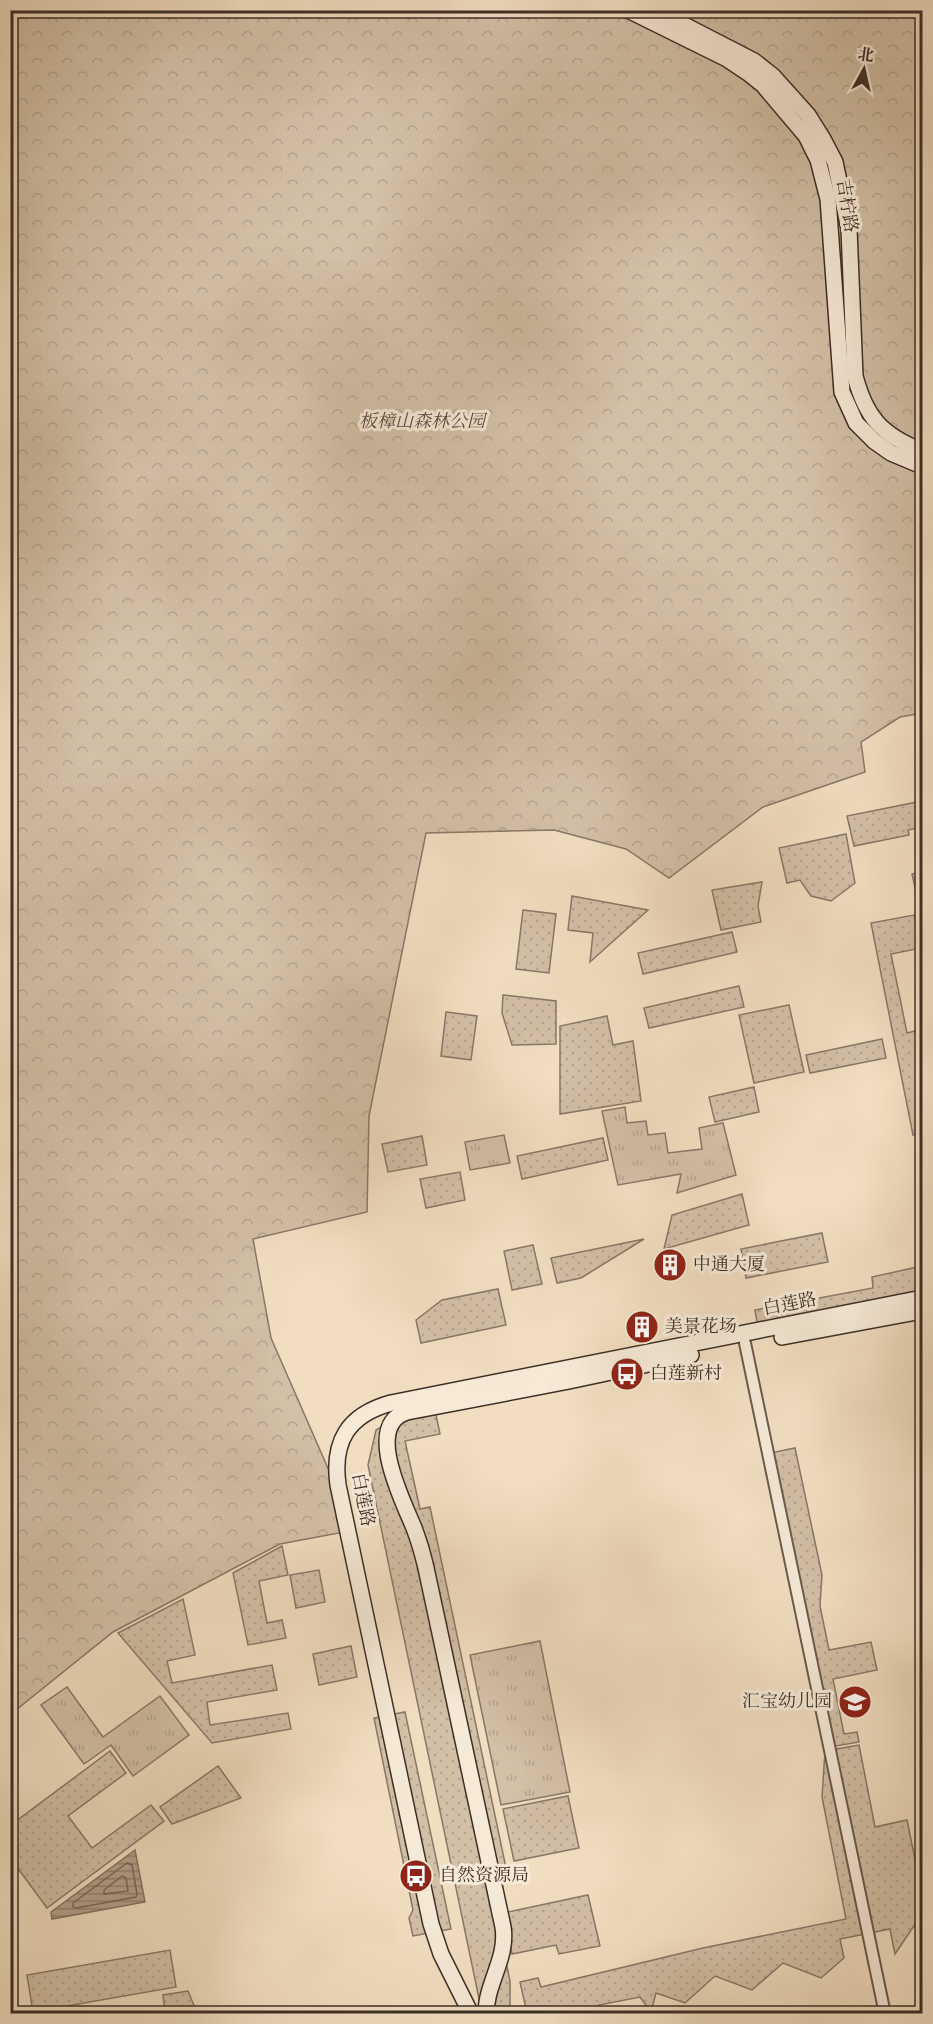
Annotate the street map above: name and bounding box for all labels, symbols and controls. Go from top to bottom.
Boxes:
north arrow [834,39,894,99]
text: 北 [856,44,875,68]
street label: 吉柠路 [829,177,863,235]
park label: 板樟山森林公园 [359,410,488,435]
building icon: 中通大厦 [652,1247,688,1283]
place label: 中通大厦 [693,1253,765,1278]
street label: 白莲路 [761,1288,819,1322]
building icon: 美景花场 [624,1309,660,1345]
place label: 美景花场 [665,1315,737,1340]
bus stop icon: 白莲新村 [609,1356,645,1392]
place label: 白莲新村 [650,1362,722,1387]
street label: 白莲路 [345,1471,379,1529]
school or university icon: 汇宝幼儿园 [837,1684,873,1720]
place label: 汇宝幼儿园 [742,1690,832,1715]
bus stop icon: 自然资源局 [398,1858,434,1894]
place label: 自然资源局 [439,1864,529,1889]

